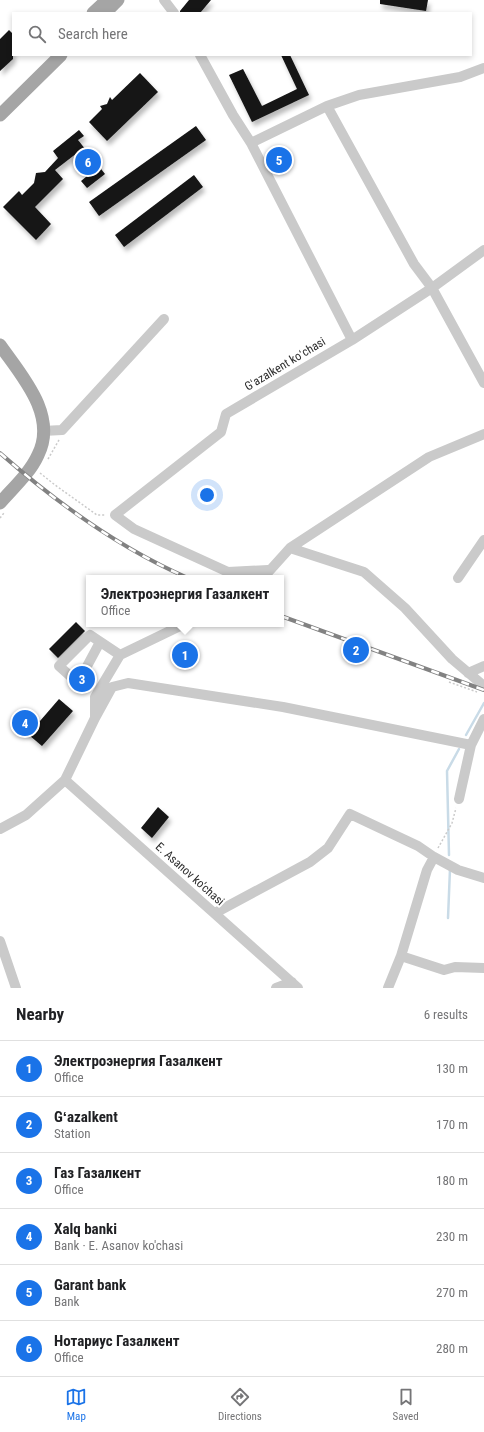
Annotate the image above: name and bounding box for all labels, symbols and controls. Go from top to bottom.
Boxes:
search box [12,12,472,56]
icon: search [26,23,48,45]
text: Search here [58,25,128,43]
pin: 5 [266,145,292,175]
pin: 6 [75,147,101,177]
street label: Gʻazalkent koʻchasi [242,334,328,394]
your location [197,485,217,505]
popup [86,575,284,627]
text: Электроэнергия Газалкент [101,585,269,603]
text: Office [101,603,130,618]
pin: 2 [343,635,369,665]
pin: 1 [172,640,198,670]
pin: 3 [69,664,95,694]
pin: 4 [12,708,38,738]
street label: E. Asanov ko'chasi [153,840,227,908]
text: Nearby [16,1004,64,1024]
text: 6 results [424,1007,468,1022]
text: Электроэнергия Газалкент [54,1052,223,1070]
text: 1 [26,1061,32,1076]
text: 130 m [436,1061,468,1076]
text: Office [54,1070,84,1085]
text: Gʻazalkent [54,1108,118,1126]
text: 2 [26,1117,32,1132]
text: 170 m [436,1117,468,1132]
text: Station [54,1126,90,1141]
text: Газ Газалкент [54,1164,141,1182]
text: 3 [26,1173,32,1188]
text: 180 m [436,1173,468,1188]
text: Office [54,1182,84,1197]
text: Xalq banki [54,1220,117,1238]
text: 4 [26,1229,32,1244]
text: 230 m [436,1229,468,1244]
text: Bank · E. Asanov ko'chasi [54,1238,183,1253]
text: Garant bank [54,1276,126,1294]
text: 5 [26,1285,32,1300]
text: 270 m [436,1285,468,1300]
text: Bank [54,1294,79,1309]
text: Нотариус Газалкент [54,1332,180,1350]
text: 6 [26,1341,32,1356]
text: 280 m [436,1341,468,1356]
text: Office [54,1350,84,1365]
tab: Map [65,1386,87,1423]
tab: Directions [218,1386,262,1423]
tab: Saved [393,1386,419,1423]

